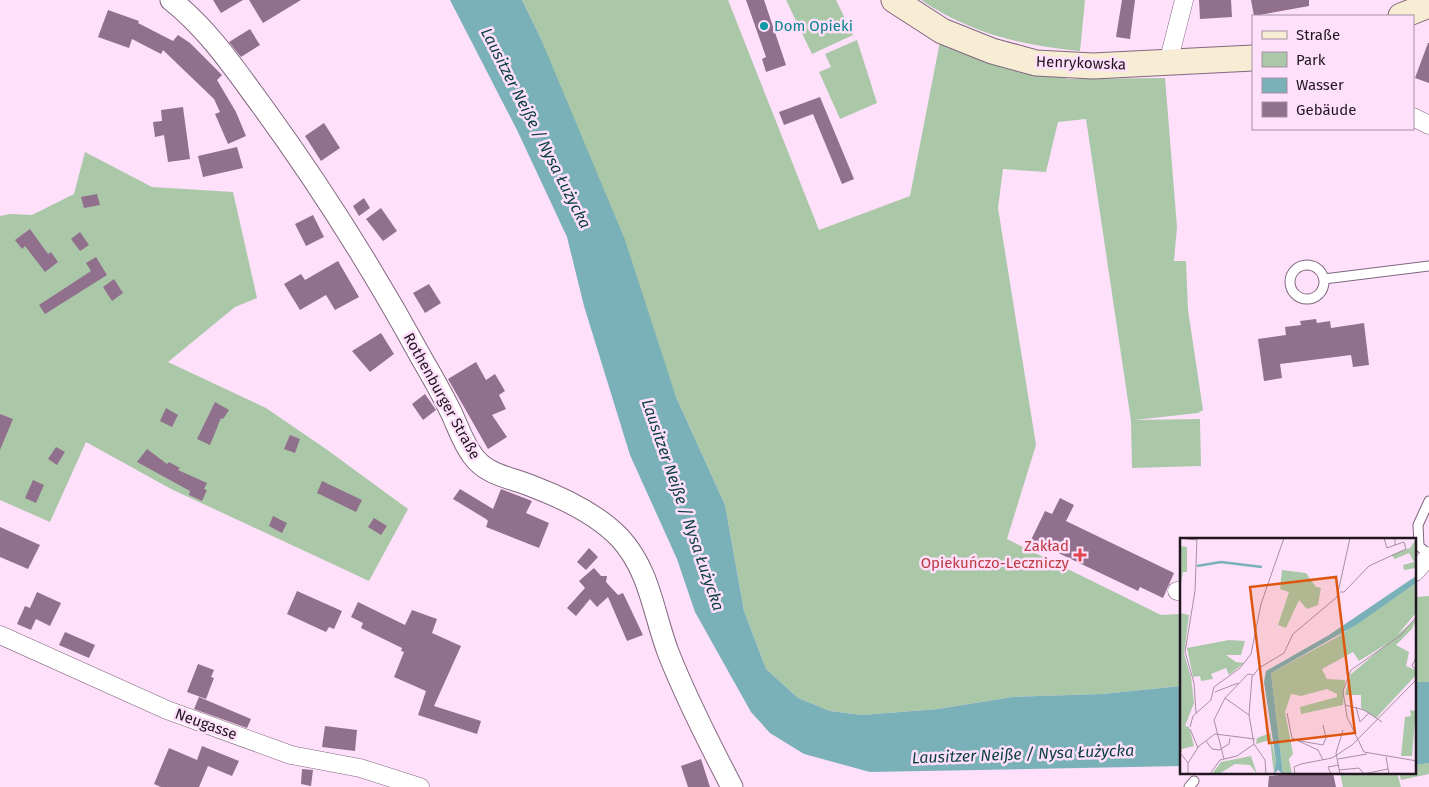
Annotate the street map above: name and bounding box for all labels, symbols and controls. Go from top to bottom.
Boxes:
legend [1252,15,1414,130]
place label: Dom Opieki [774,17,853,35]
marker: Dom Opieki [758,20,770,32]
water label: Lausitzer Neiße / Nysa Łużycka [477,25,595,231]
text: Straße [1296,26,1340,44]
text: Park [1296,51,1326,69]
street label: Henrykowska [1036,52,1126,74]
text: Wasser [1296,76,1344,94]
text: Gebäude [1296,101,1356,119]
street label: Rothenburger Straße [400,330,484,462]
water label: Lausitzer Neiße / Nysa Łużycka [638,397,728,613]
place label: Zakład Opiekuńczo-Leczniczy [921,537,1070,572]
inset map [1180,538,1416,774]
marker: Zakład Opiekuńczo-Leczniczy [1073,548,1087,562]
street label: Neugasse [173,704,239,744]
water label: Lausitzer Neiße / Nysa Łużycka [912,741,1134,767]

